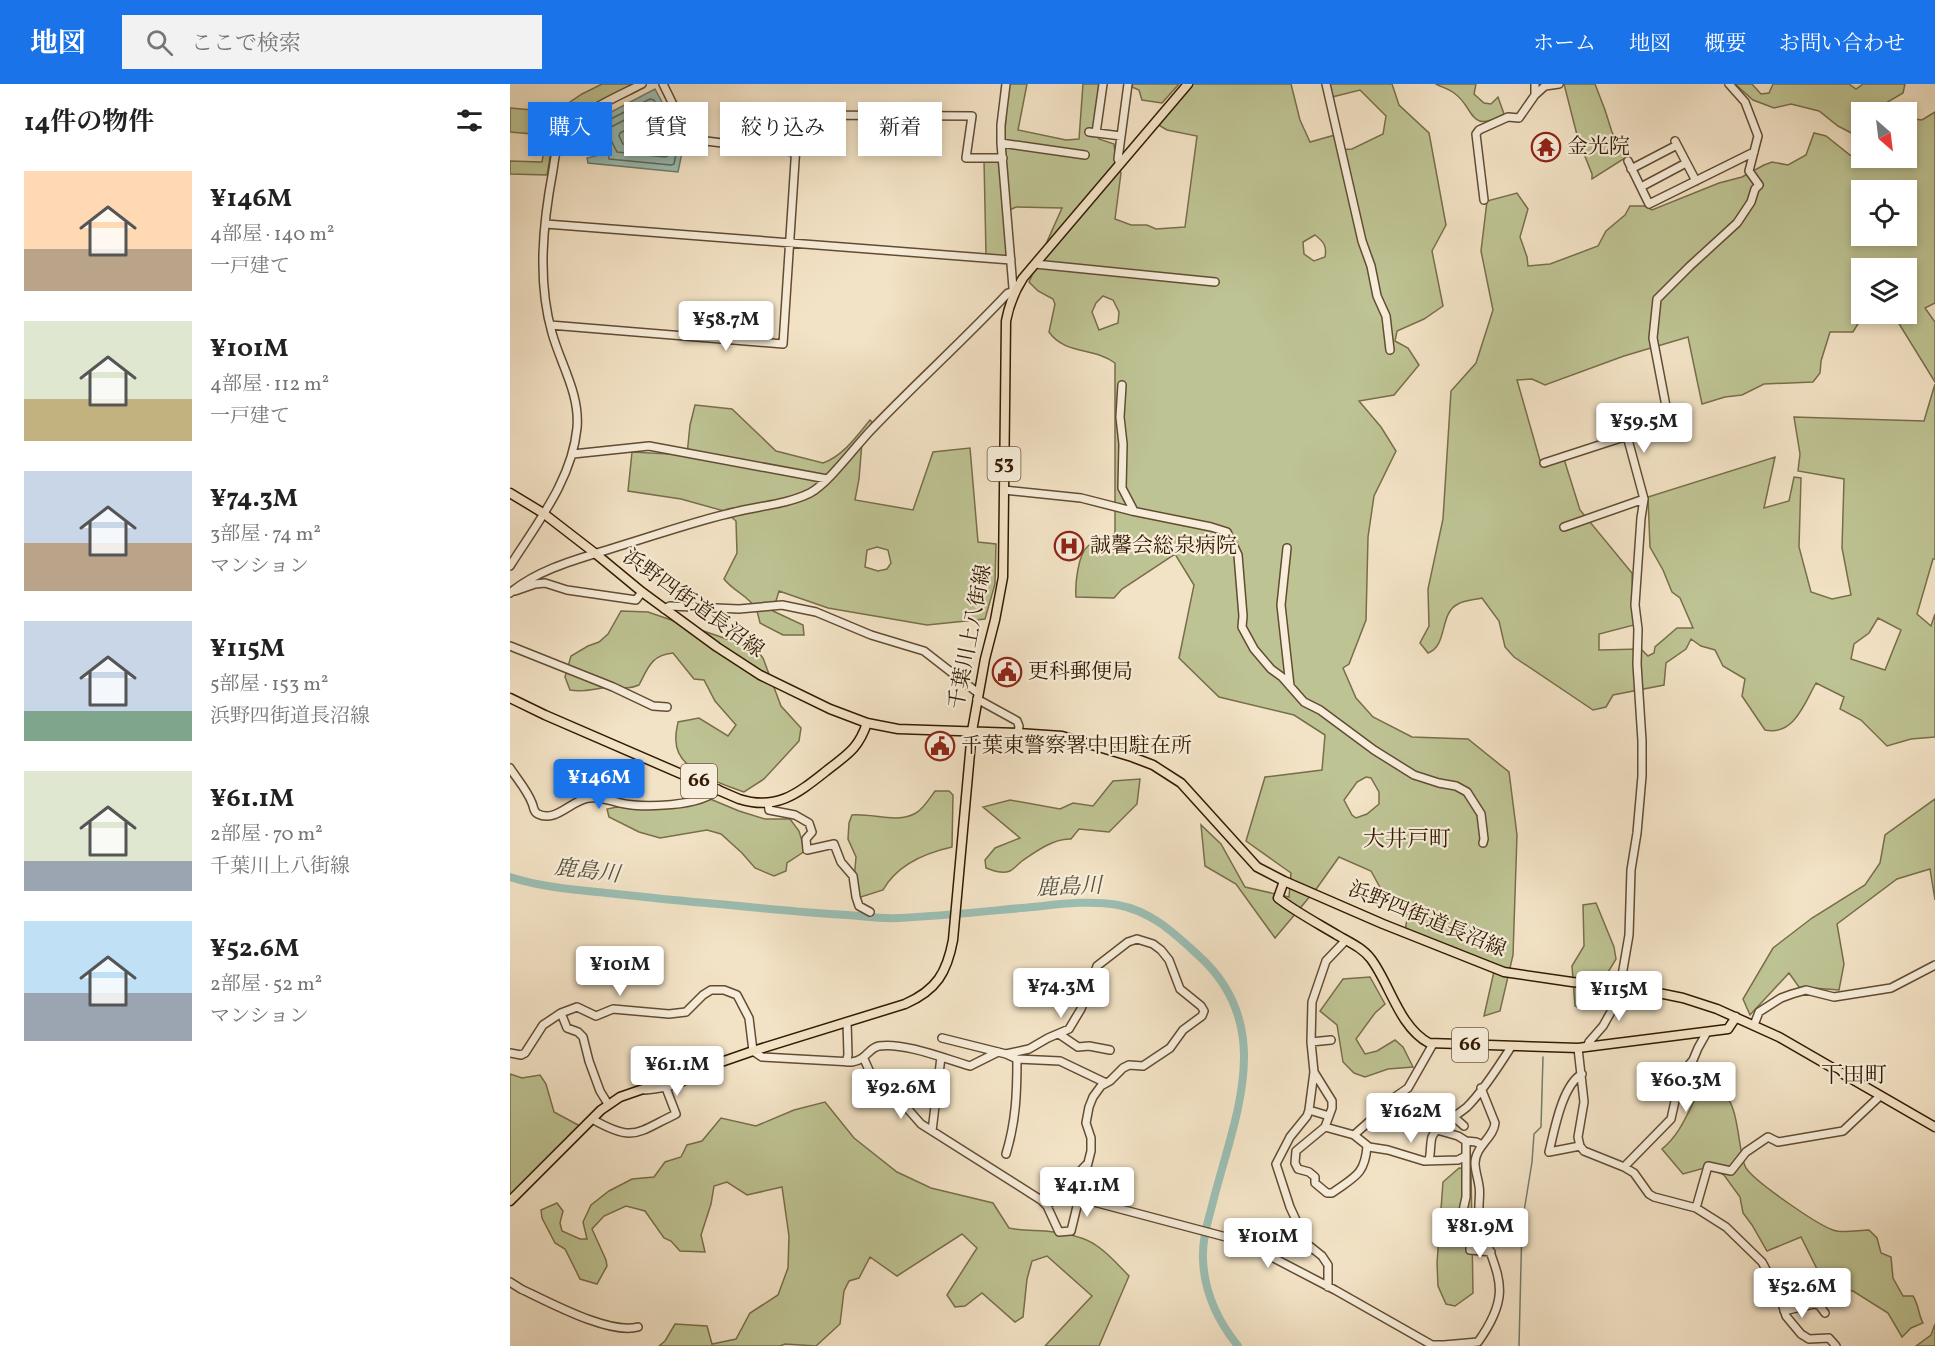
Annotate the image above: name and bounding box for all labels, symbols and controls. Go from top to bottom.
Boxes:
search box [122,15,542,69]
text: 地図 [30,25,86,64]
icon: search [143,26,176,59]
text: ここで検索 [191,29,301,60]
text: ホーム [1533,30,1596,59]
text: 地図 [1629,30,1671,59]
text: 概要 [1704,30,1746,59]
text: お問い合わせ [1779,30,1905,59]
chip: 購入 [528,102,612,156]
chip: 賃貸 [624,102,708,156]
chip: 絞り込み [720,102,846,156]
chip: 新着 [858,102,942,156]
north arrow [1851,102,1917,168]
map controls [1851,102,1917,324]
icon: filters [453,104,486,137]
text: 14件の物件 [24,105,154,141]
temple icon: 金光院 [1530,131,1562,163]
place label: 金光院 [1567,133,1630,162]
button: locate [1851,180,1917,246]
text: ¥146M [210,181,292,217]
icon: home [72,195,144,267]
text: 4部屋 · 140 m² [210,221,334,249]
text: 一戸建て [210,253,290,281]
button: layers [1851,258,1917,324]
pin: ¥58.7M [677,301,775,352]
text: ¥58.7M [693,306,759,334]
text: ¥101M [210,331,288,367]
icon: home [72,345,144,417]
text: 4部屋 · 112 m² [210,371,329,399]
text: 一戸建て [210,403,290,431]
pin: ¥59.5M [1595,403,1693,454]
text: ¥59.5M [1610,408,1678,436]
road number: 53 [988,447,1020,481]
text: ¥74.3M [210,481,298,517]
icon: home [72,495,144,567]
text: 3部屋 · 74 m² [210,521,321,549]
hospital icon: 誠馨会総泉病院 [1053,530,1085,562]
place label: 誠馨会総泉病院 [1090,532,1237,561]
street label: 浜野四街道長沼線 [617,543,769,665]
text: マンション [210,553,309,581]
street label: 千葉川上八街線 [943,562,999,712]
text: ¥115M [210,631,285,667]
icon: home [72,645,144,717]
public building icon: 更科郵便局 [991,656,1023,688]
place label: 更科郵便局 [1028,658,1133,687]
text: 5部屋 · 153 m² [210,671,328,699]
text: 浜野四街道長沼線 [210,703,370,731]
public building icon: 千葉東警察署中田駐在所 [924,730,956,762]
place label: 千葉東警察署中田駐在所 [961,732,1192,761]
pin: ¥146M [557,759,641,810]
text: ¥146M [567,764,631,792]
road number: 66 [681,764,717,798]
text: ¥61.1M [210,781,294,817]
icon: home [72,795,144,867]
text: 2部屋 · 70 m² [210,821,323,849]
district label: 大井戸町 [1363,825,1451,856]
text: 千葉川上八街線 [210,853,350,881]
water label: 鹿島川 [552,853,624,892]
water label: 鹿島川 [1035,871,1105,905]
street label: 浜野四街道長沼線 [1344,875,1510,965]
text: ¥52.6M [210,931,299,967]
icon: home [72,945,144,1017]
pin: ¥101M [578,946,662,997]
text: ¥101M [590,951,650,979]
pin: ¥74.3M [1012,968,1110,1019]
text: 2部屋 · 52 m² [210,971,322,999]
pin: ¥115M [1577,971,1661,1022]
text: ¥74.3M [1027,973,1095,1001]
text: ¥115M [1590,976,1648,1004]
text: マンション [210,1003,309,1031]
road number: 66 [1452,1028,1488,1062]
pin: ¥61.1M [628,1046,726,1097]
text: ¥61.1M [645,1051,709,1079]
district label: 下田町 [1821,1061,1887,1092]
pin: ¥60.3M [1637,1062,1735,1113]
text: ¥60.3M [1651,1067,1721,1095]
pin: ¥92.6M [852,1069,950,1120]
text: ¥92.6M [866,1074,936,1102]
pin: ¥162M [1369,1093,1453,1144]
text: ¥162M [1380,1098,1442,1126]
pin: ¥41.1M [1038,1167,1136,1218]
text: ¥41.1M [1054,1172,1120,1200]
pin: ¥81.9M [1431,1208,1529,1259]
text: ¥81.9M [1446,1213,1514,1241]
pin: ¥101M [1226,1218,1310,1269]
text: ¥101M [1238,1223,1298,1251]
pin: ¥52.6M [1753,1268,1851,1319]
text: ¥52.6M [1768,1273,1836,1301]

